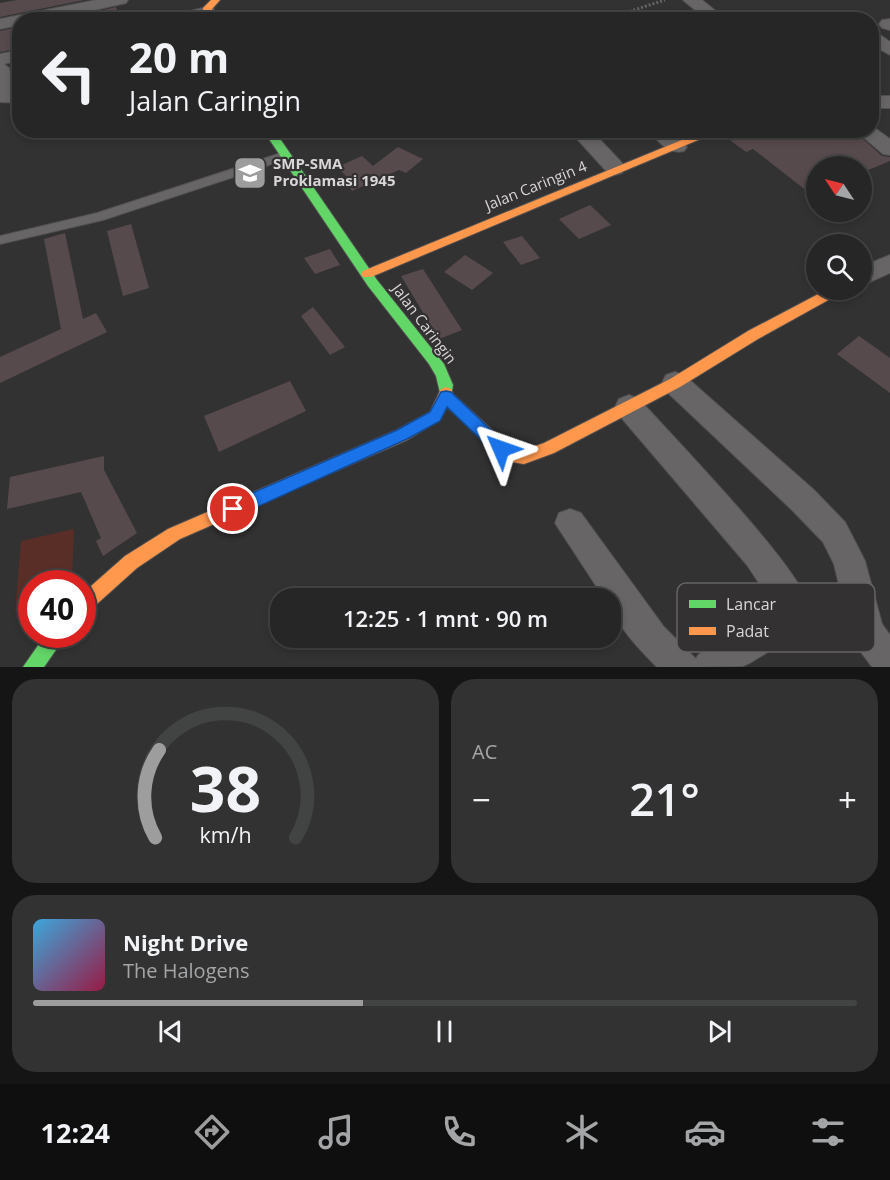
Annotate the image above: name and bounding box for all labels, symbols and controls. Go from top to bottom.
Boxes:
text: 20 m [129,28,229,85]
icon: left [30,36,108,114]
text: Jalan Caringin [129,82,301,119]
place label: SMP-SMA Proklamasi 1945 [273,153,395,190]
school or university icon: SMP-SMA Proklamasi 1945 [232,155,268,191]
street label: Jalan Caringin 4 [480,155,590,215]
north arrow [806,156,872,222]
map controls [806,156,872,300]
button: search [806,234,872,300]
street label: Jalan Caringin [387,278,462,368]
position arrow [469,417,533,481]
pin [207,483,258,534]
icon: arrive [216,492,249,525]
speed limit sign: 40 [18,570,96,648]
legend [677,583,875,652]
text: Lancar [726,593,777,615]
text: 12:25 · 1 mnt · 90 m [343,603,548,633]
text: Padat [726,620,769,642]
text: AC [472,738,497,765]
text: 38 [190,745,261,830]
text: 21° [629,768,700,829]
text: − [472,777,491,822]
text: + [838,777,857,822]
text: km/h [199,820,252,849]
text: Night Drive [123,927,248,957]
text: The Halogens [123,957,250,984]
icon: previous [154,1015,187,1048]
icon: pause [428,1015,461,1048]
icon: next [703,1015,736,1048]
icon: directions [191,1111,233,1153]
icon: music [315,1111,357,1153]
icon: phone [438,1111,480,1153]
icon: climate [561,1111,603,1153]
icon: car [684,1111,726,1153]
icon: filters [807,1111,849,1153]
text: 12:24 [41,1114,110,1151]

